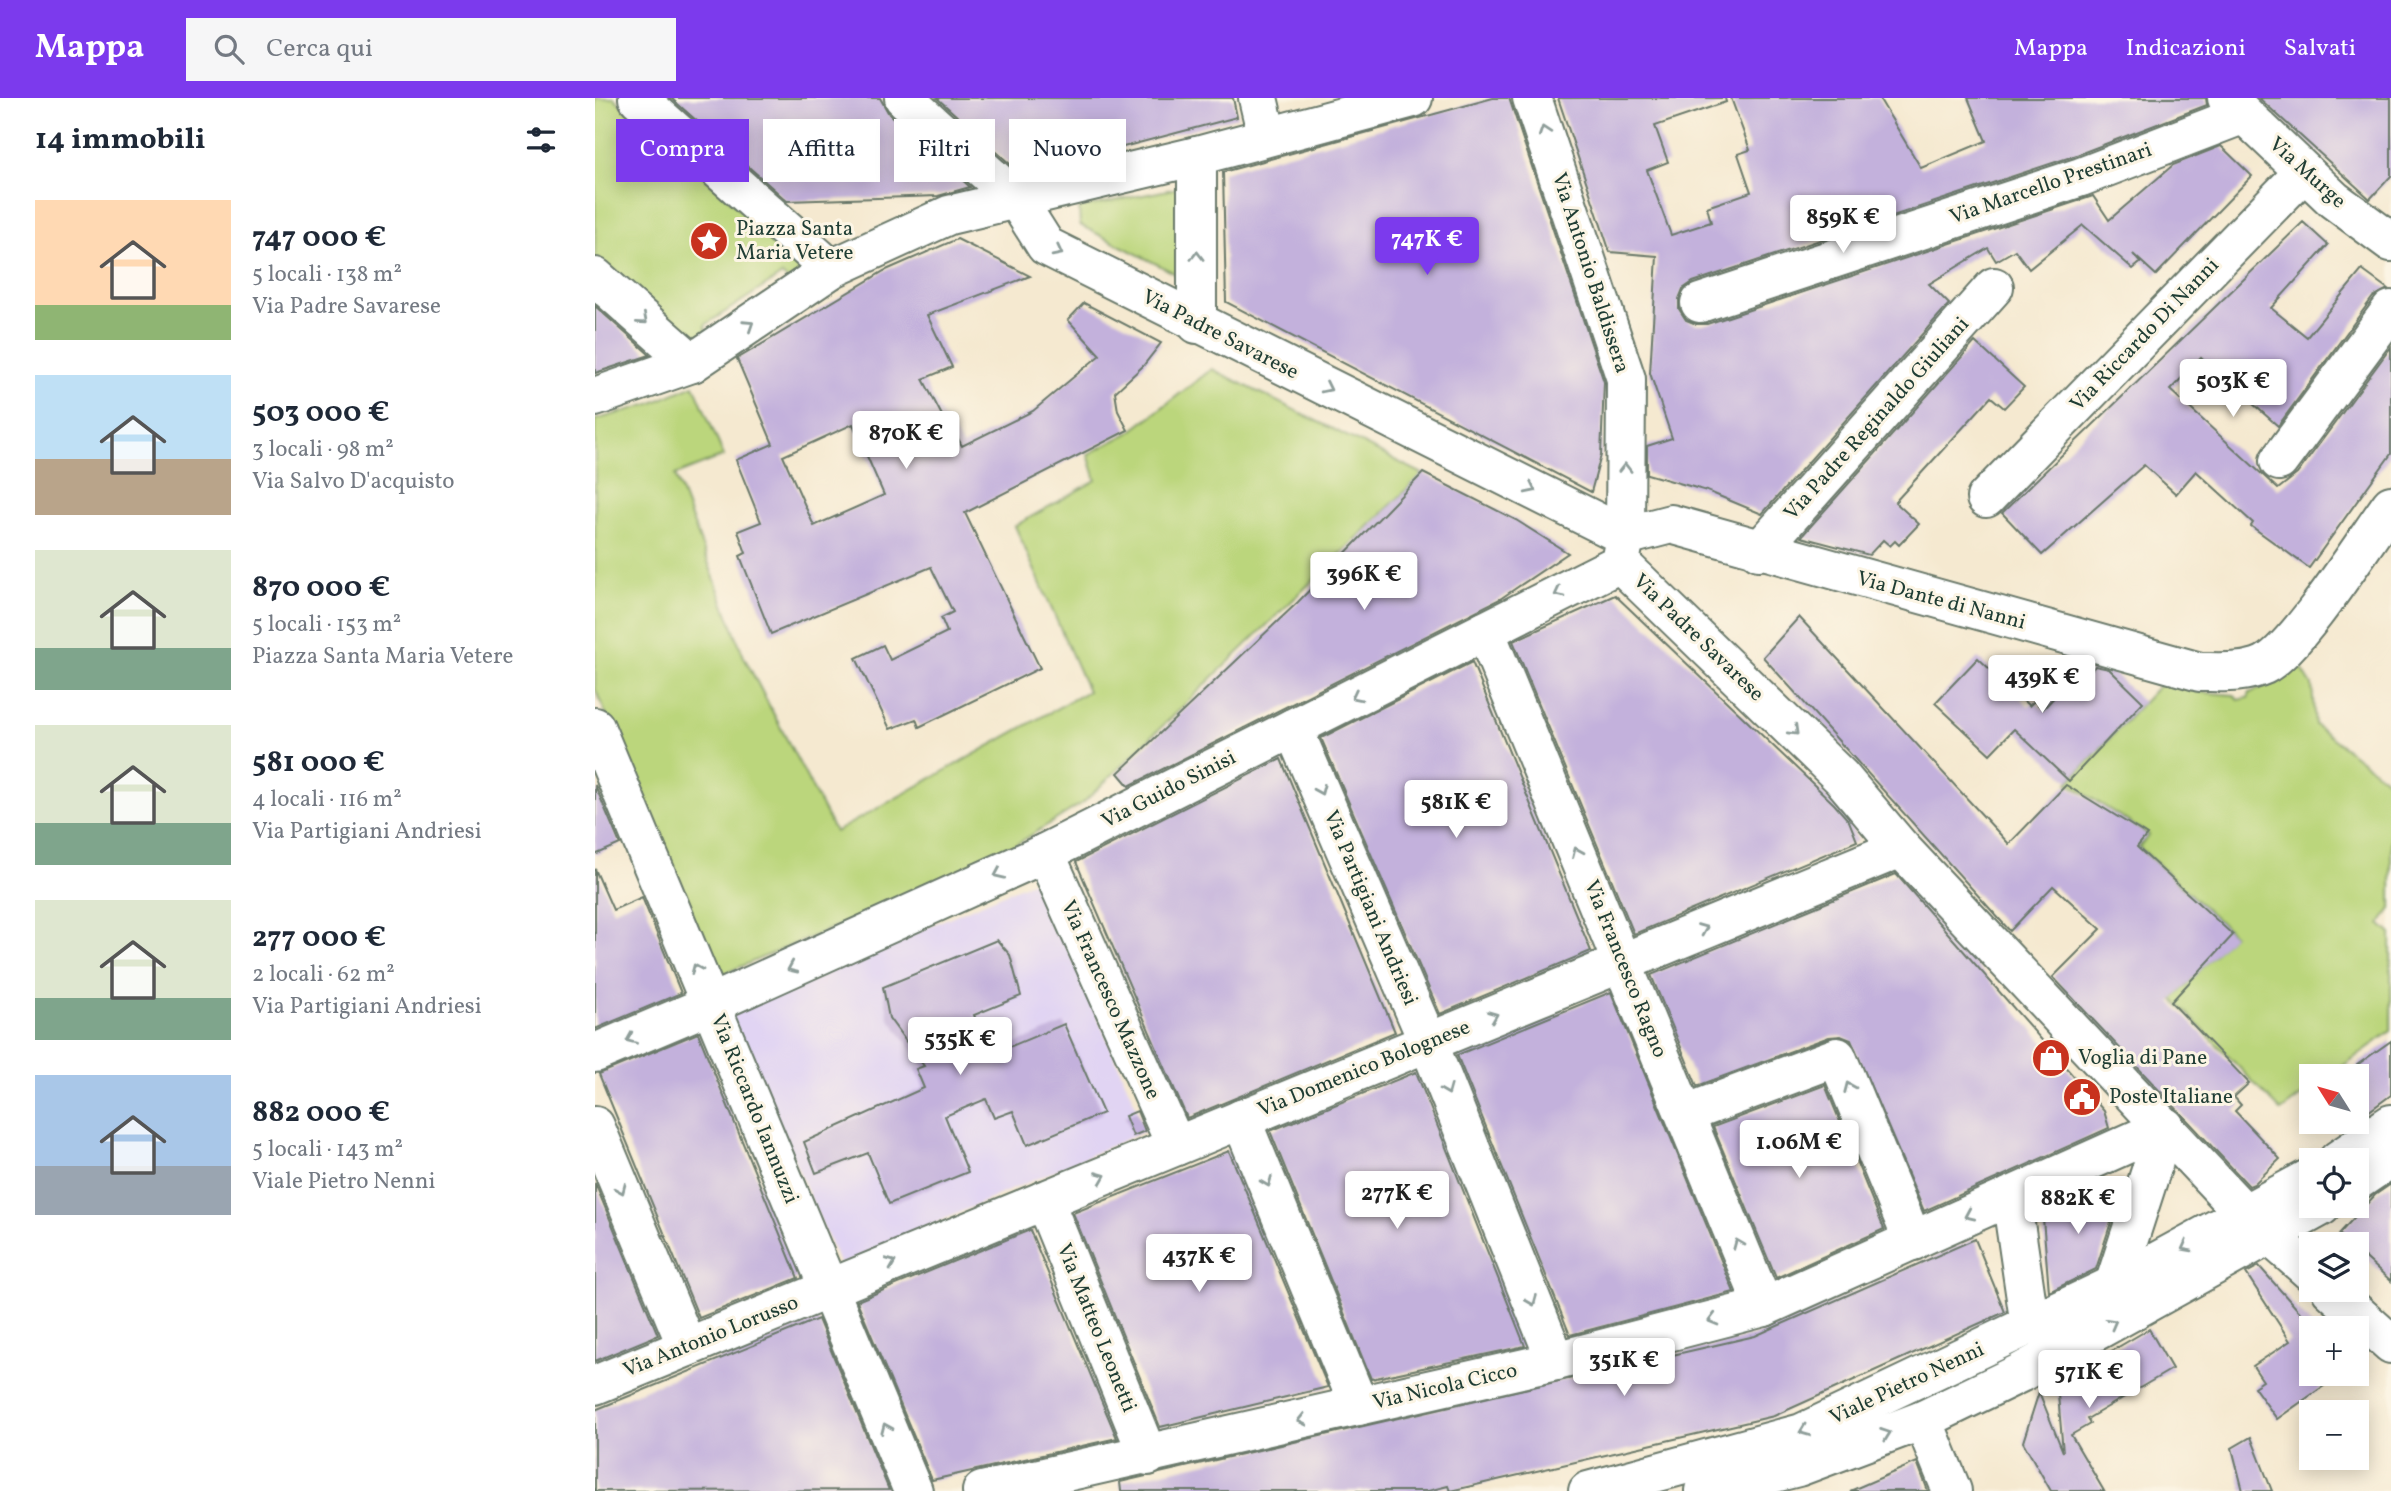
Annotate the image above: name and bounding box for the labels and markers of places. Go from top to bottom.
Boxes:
pin: 859K € [1786,195,1900,255]
place label: Piazza Santa Maria Vetere [736,215,853,268]
pin: 747K € [1370,218,1484,277]
place icon: Piazza Santa Maria Vetere [688,220,730,262]
pin: 503K € [2176,360,2290,419]
pin: 870K € [849,412,963,471]
pin: 396K € [1307,552,1421,612]
pin: 439K € [1985,656,2099,715]
pin: 581K € [1399,780,1513,840]
pin: 535K € [903,1018,1017,1077]
shop icon: Voglia di Pane [2030,1037,2072,1079]
place label: Voglia di Pane [2078,1044,2207,1073]
public building icon: Poste Italiane [2061,1076,2103,1118]
place label: Poste Italiane [2109,1083,2233,1112]
pin: 1.06M € [1734,1121,1864,1180]
pin: 277K € [1340,1172,1454,1231]
pin: 882K € [2021,1176,2135,1236]
pin: 437K € [1142,1234,1256,1294]
pin: 351K € [1567,1338,1681,1398]
pin: 571K € [2032,1350,2146,1410]

